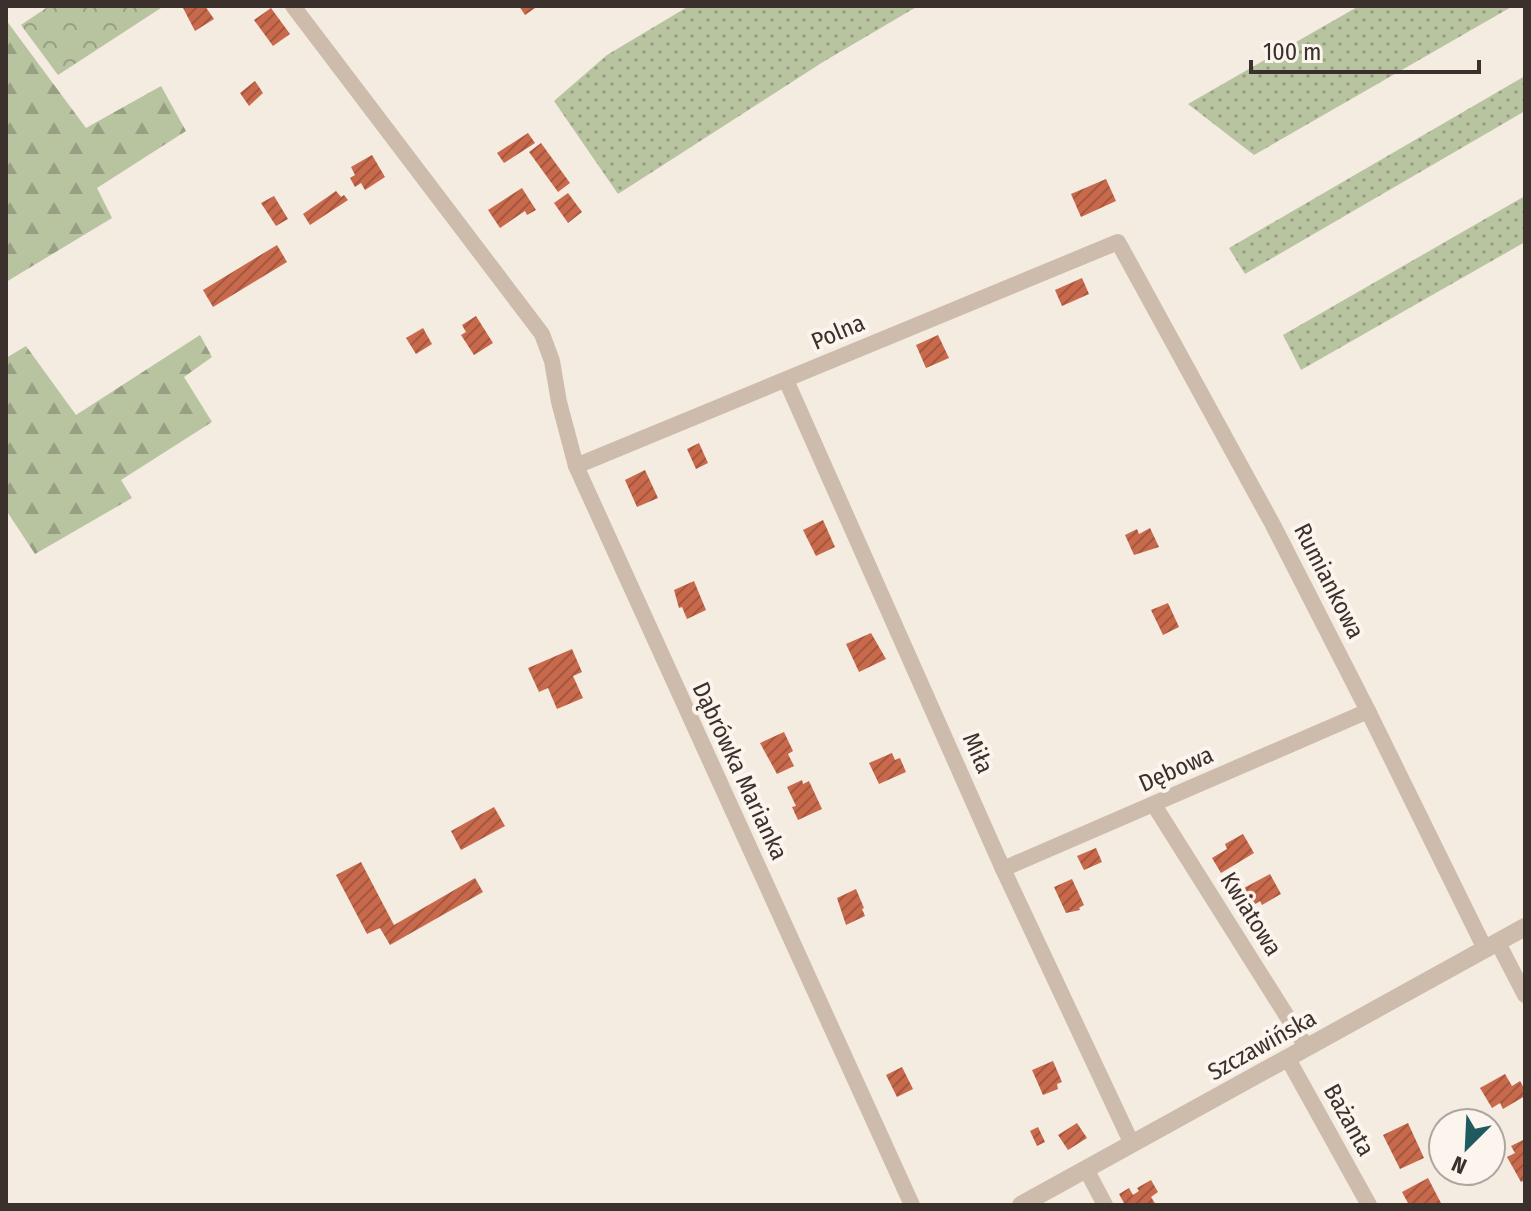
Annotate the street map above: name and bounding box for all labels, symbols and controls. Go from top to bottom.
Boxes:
scale bar [1251,24,1479,74]
text: 100 m [1263,38,1321,66]
street label: Polna [807,308,869,356]
street label: Rumiankowa [1288,519,1370,643]
street label: Dąbrówka Marianka [687,678,793,864]
street label: Miła [957,728,999,778]
street label: Dębowa [1135,740,1217,798]
street label: Kwiatowa [1214,867,1288,961]
street label: Szczawińska [1203,1004,1321,1086]
street label: Bażanta [1318,1079,1380,1161]
north arrow [1427,1107,1507,1187]
text: N [1448,1150,1471,1180]

